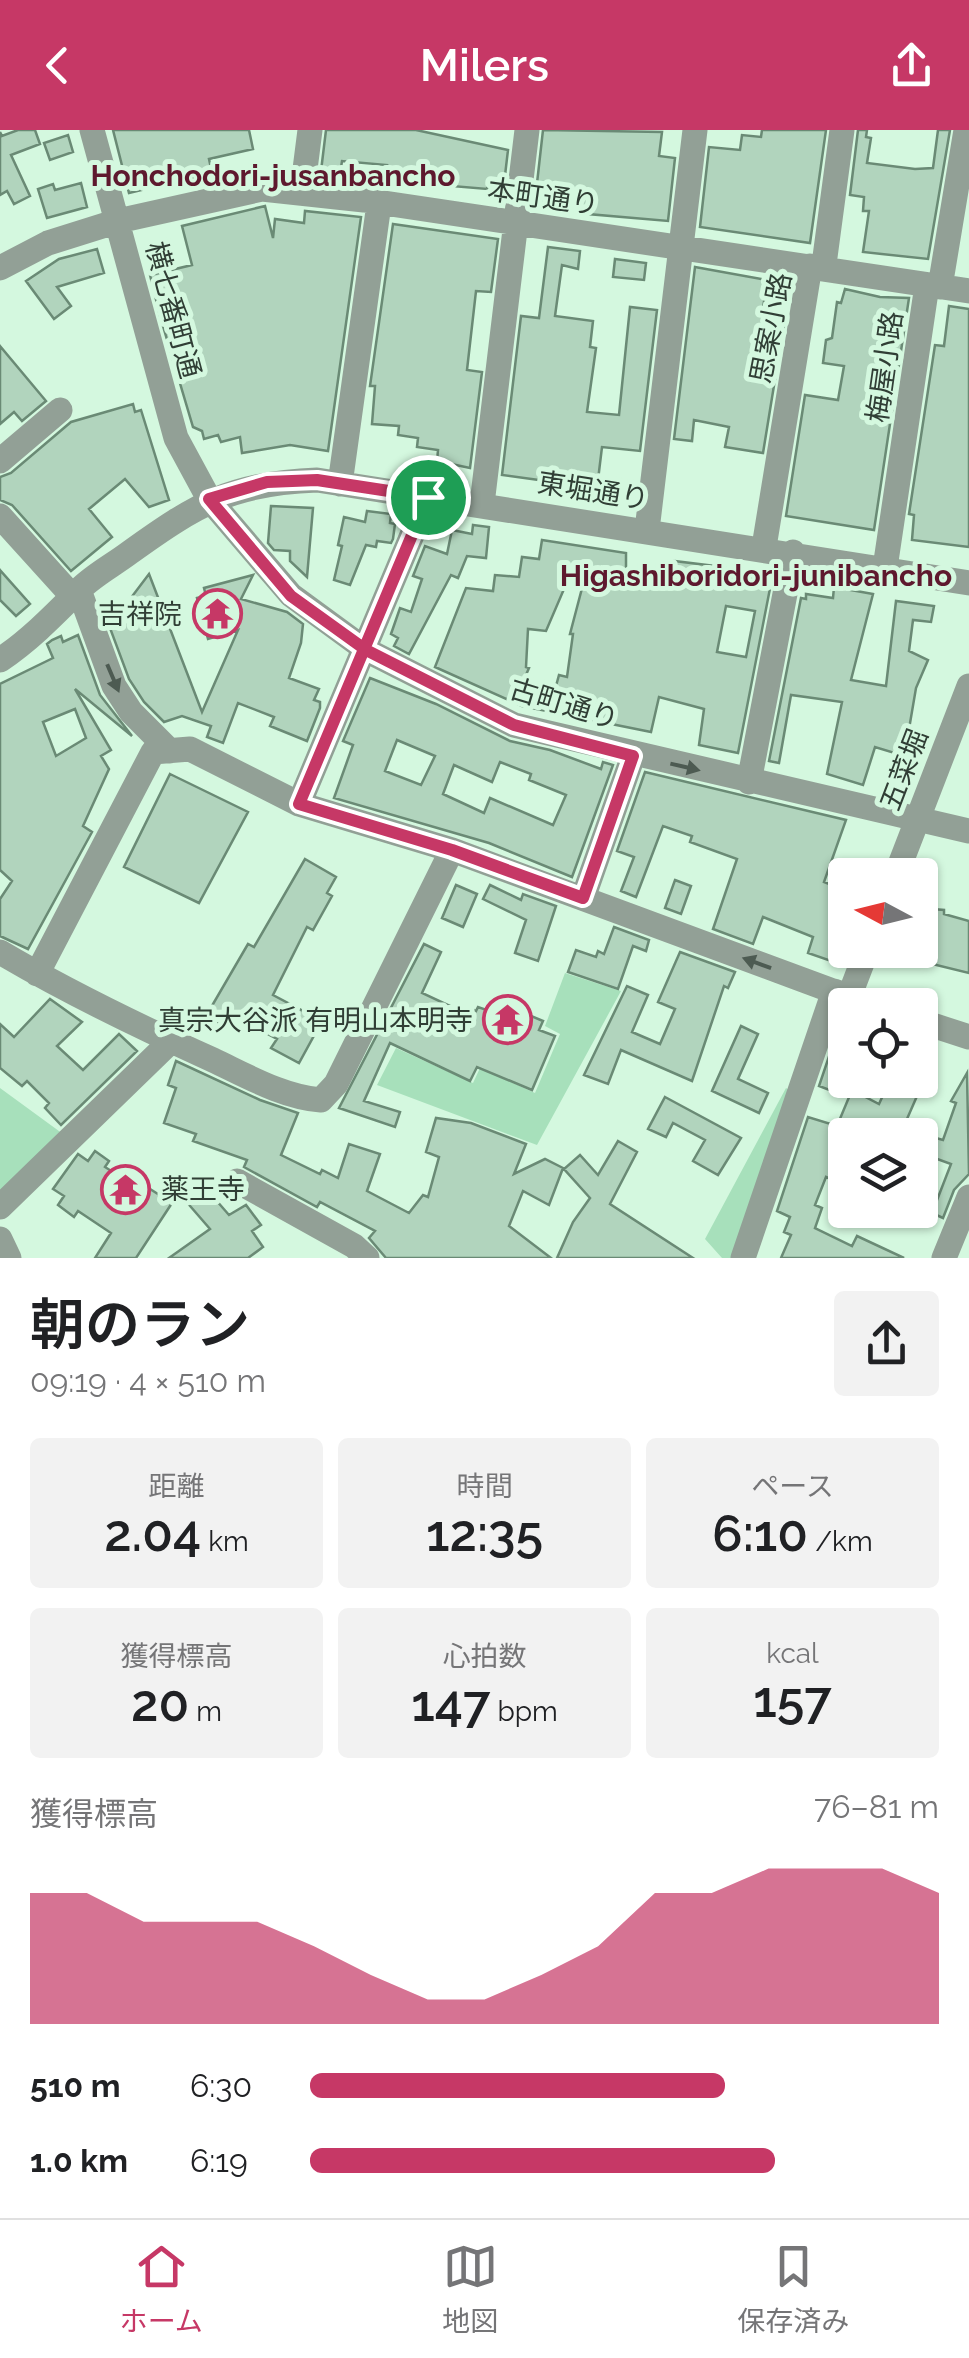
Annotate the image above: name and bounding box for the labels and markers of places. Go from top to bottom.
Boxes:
pin [386,455,471,540]
temple icon: 吉祥院 [191,588,243,640]
place label: 吉祥院 [98,598,182,631]
temple icon: 真宗大谷派 有明山本明寺 [482,994,534,1046]
place label: 真宗大谷派 有明山本明寺 [158,1004,473,1037]
temple icon: 薬王寺 [100,1163,152,1215]
place label: 薬王寺 [161,1173,245,1206]

